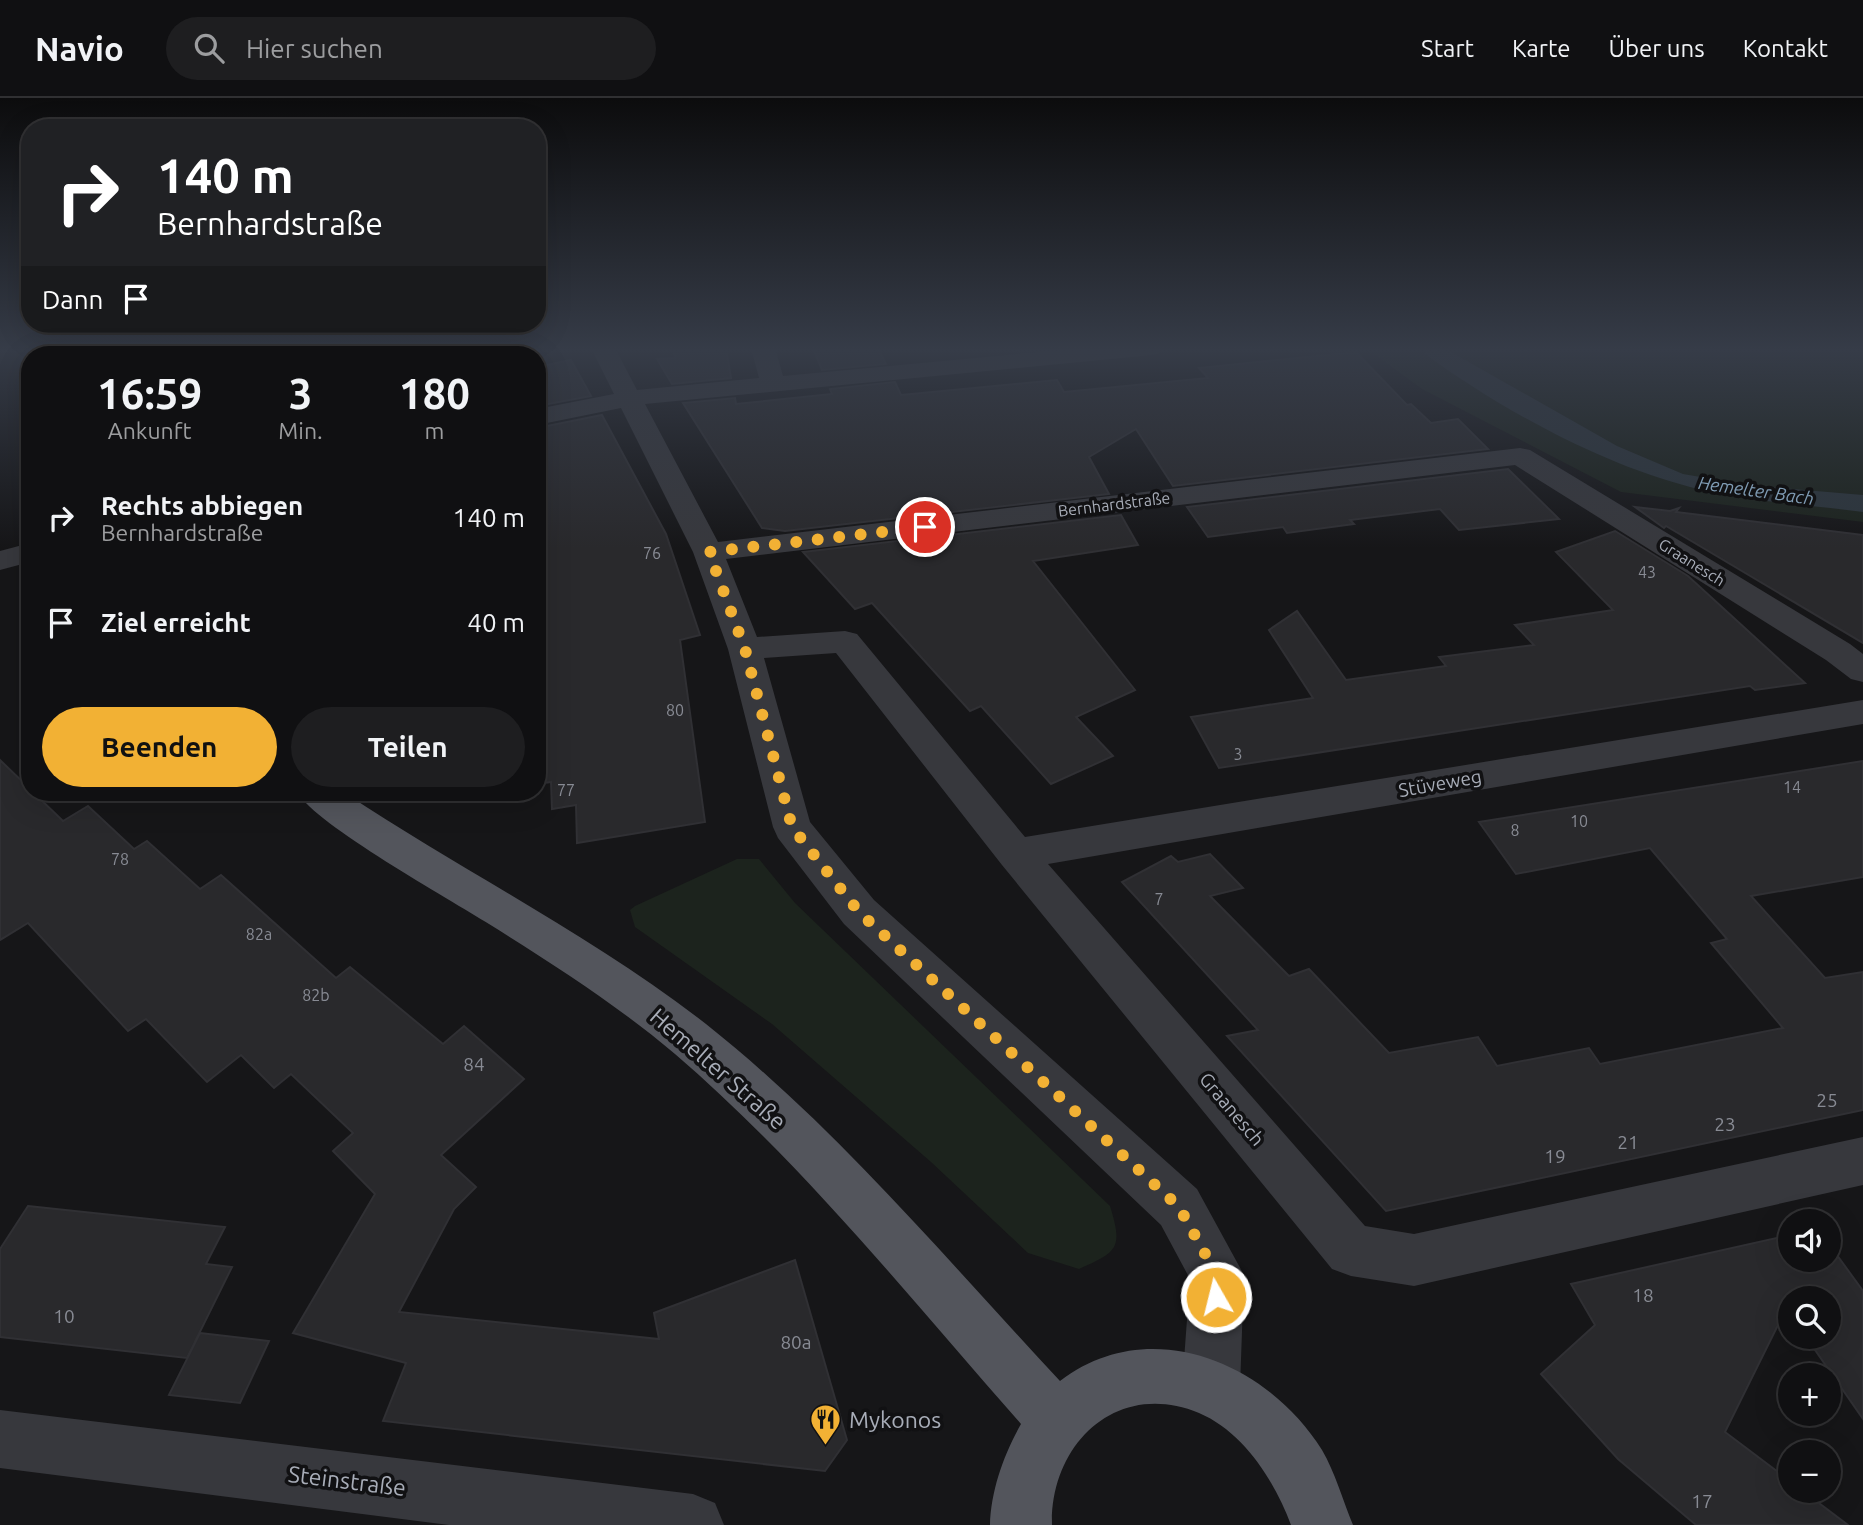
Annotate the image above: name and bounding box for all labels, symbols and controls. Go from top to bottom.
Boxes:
search box [166,17,656,80]
icon: search [190,29,228,67]
text: Navio [35,30,124,67]
text: Hier suchen [246,34,383,63]
text: Start [1421,35,1474,62]
text: Karte [1512,35,1571,62]
text: Über uns [1609,35,1705,62]
text: Kontakt [1743,35,1828,62]
icon: right [42,147,133,238]
text: 140 m [157,147,294,202]
text: Bernhardstraße [157,205,383,241]
icon: arrive [117,280,155,318]
text: Dann [42,285,103,314]
text: 16:59 [97,370,202,417]
text: 3 [289,370,312,417]
text: 180 [399,370,470,417]
text: Ankunft [108,418,192,443]
text: Min. [278,418,323,443]
text: m [424,418,444,443]
water label: Hemelter Bach [1697,472,1815,508]
street label: Bernhardstraße [1057,488,1171,520]
text: Rechts abbiegen [101,491,303,520]
pin [895,497,955,557]
icon: right [42,499,80,537]
text: 140 m [453,503,525,532]
icon: arrive [906,508,944,546]
text: Bernhardstraße [101,520,263,545]
street label: Graanesch [1656,535,1728,589]
house number: 76 [643,544,661,562]
house number: 43 [1638,563,1656,581]
icon: arrive [42,604,80,642]
text: Ziel erreicht [101,608,251,637]
text: 40 m [467,608,525,637]
house number: 80 [666,701,684,719]
button: Beenden [42,707,277,787]
button: Teilen [291,707,525,787]
house number: 3 [1233,745,1243,763]
street label: Stüveweg [1397,765,1483,801]
house number: 14 [1783,778,1801,796]
house number: 77 [557,781,575,799]
house number: 10 [1570,812,1588,830]
house number: 8 [1510,821,1520,839]
house number: 78 [111,850,129,868]
house number: 7 [1154,890,1164,908]
house number: 82a [246,925,272,943]
house number: 82b [302,986,330,1004]
street label: Hemelter Straße [646,1003,791,1134]
house number: 84 [463,1053,485,1075]
street label: Graanesch [1195,1068,1269,1150]
house number: 25 [1816,1089,1838,1111]
house number: 23 [1714,1113,1736,1135]
house number: 21 [1617,1131,1639,1153]
house number: 19 [1544,1145,1566,1167]
map controls [1778,1209,1841,1503]
button: sound [1778,1209,1841,1272]
position arrow [1179,1260,1253,1334]
house number: 18 [1632,1284,1654,1306]
button: search [1778,1286,1841,1349]
house number: 10 [53,1305,75,1327]
house number: 80a [780,1331,812,1353]
button: + [1778,1363,1841,1426]
restaurant icon: Mykonos [809,1403,843,1447]
place label: Mykonos [849,1407,941,1432]
button: − [1778,1440,1841,1503]
street label: Steinstraße [287,1461,407,1500]
house number: 17 [1691,1490,1713,1512]

